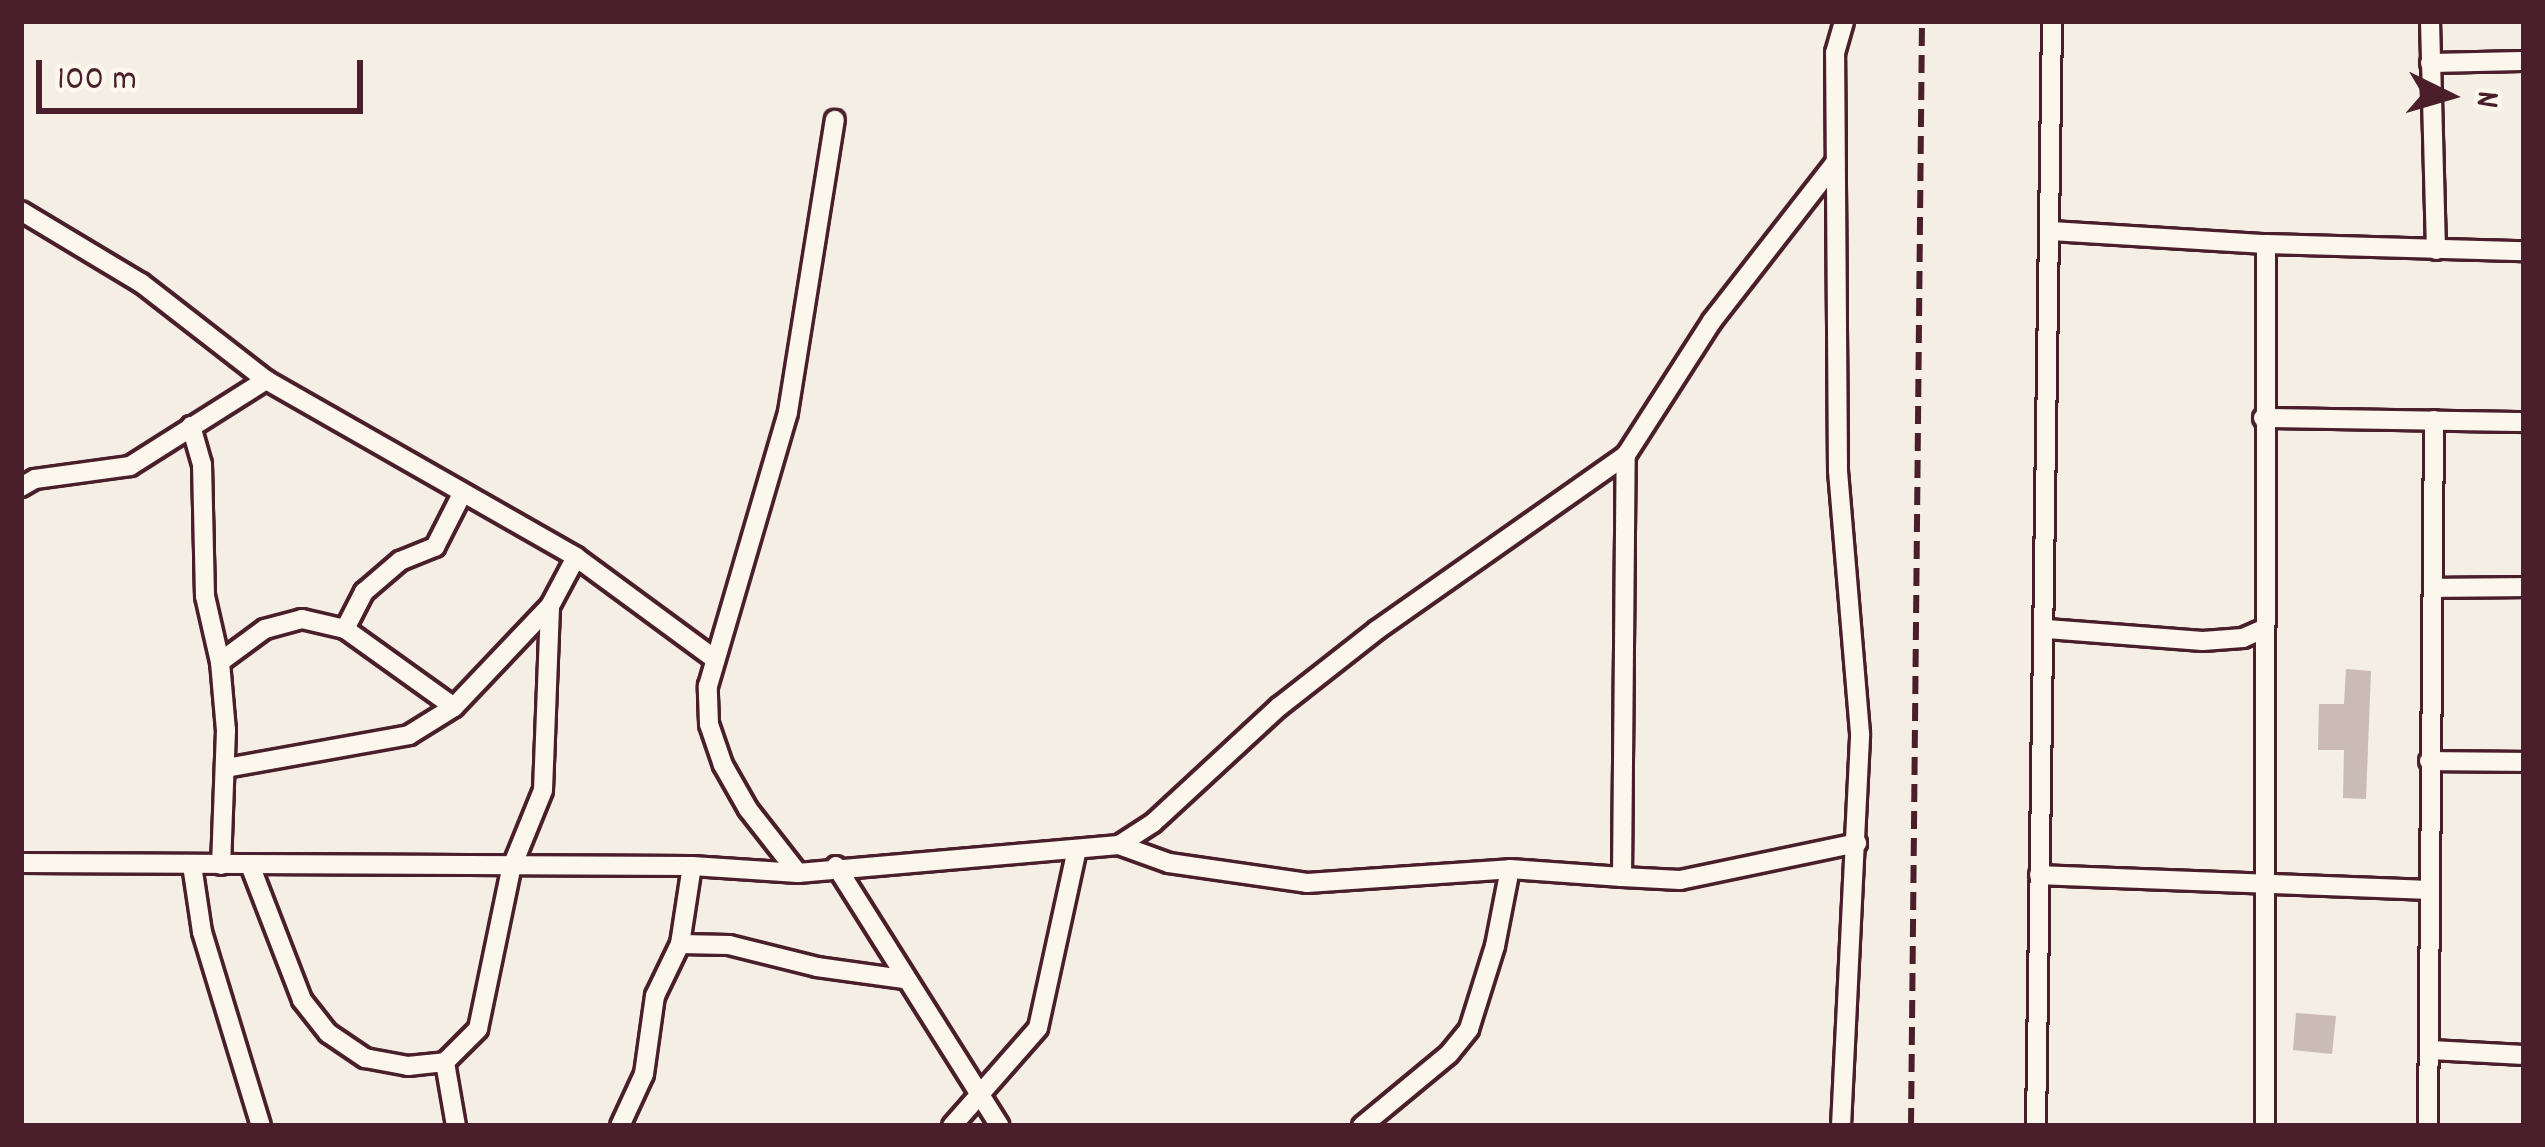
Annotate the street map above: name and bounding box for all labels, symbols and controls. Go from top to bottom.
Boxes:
scale bar [42,36,369,110]
north arrow [2389,36,2509,156]
text: 100 m [57,55,137,107]
text: N [2461,89,2509,109]

